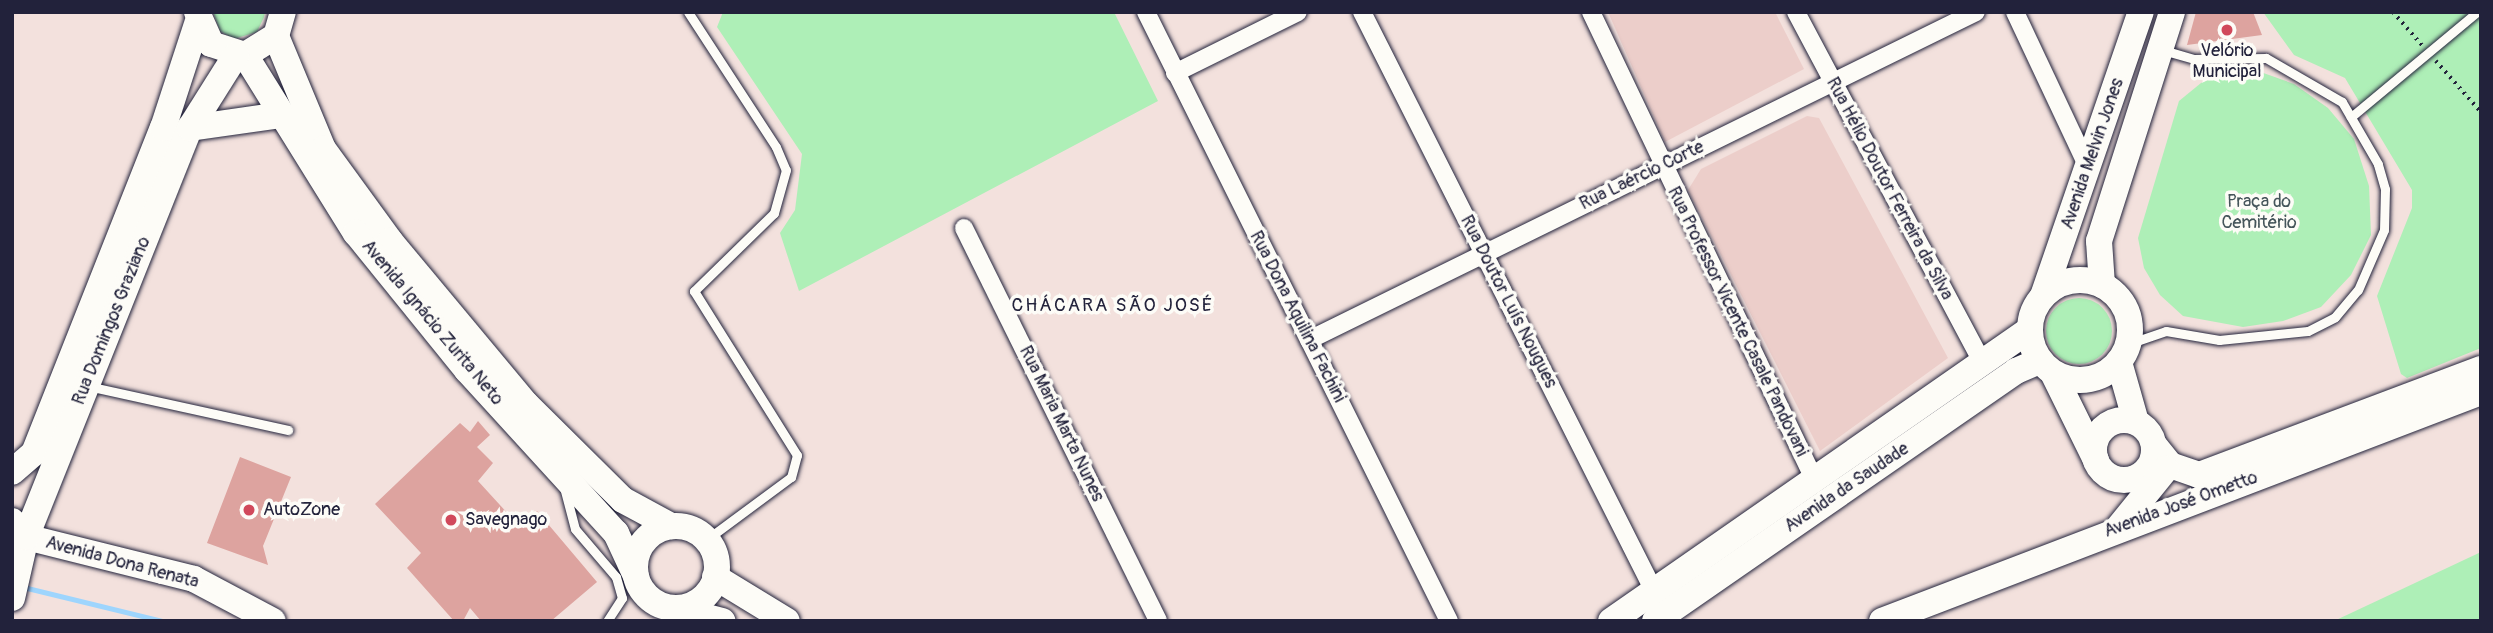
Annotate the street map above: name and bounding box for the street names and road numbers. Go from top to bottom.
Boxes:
street label: Rua Hélio Doutor Ferreira da Silva [1821,74,1957,304]
street label: Avenida Melvin Jones [2057,76,2129,232]
street label: Rua Laércio Corte [1576,137,1708,215]
street label: Rua Professor Vicente Casale Pandovani [1662,184,1812,460]
street label: Rua Doutor Luís Nougues [1455,212,1561,392]
street label: Rua Dona Aquilina Fachini [1244,228,1350,406]
street label: Rua Domingos Graziano [68,234,156,408]
street label: Avenida Ignácio Zurita Neto [357,236,507,410]
street label: Rua Maria Marta Nunes [1014,343,1108,505]
street label: Avenida da Saudade [1781,438,1913,538]
street label: Avenida José Ometto [2101,467,2261,543]
street label: Avenida Dona Renata [43,532,201,594]

